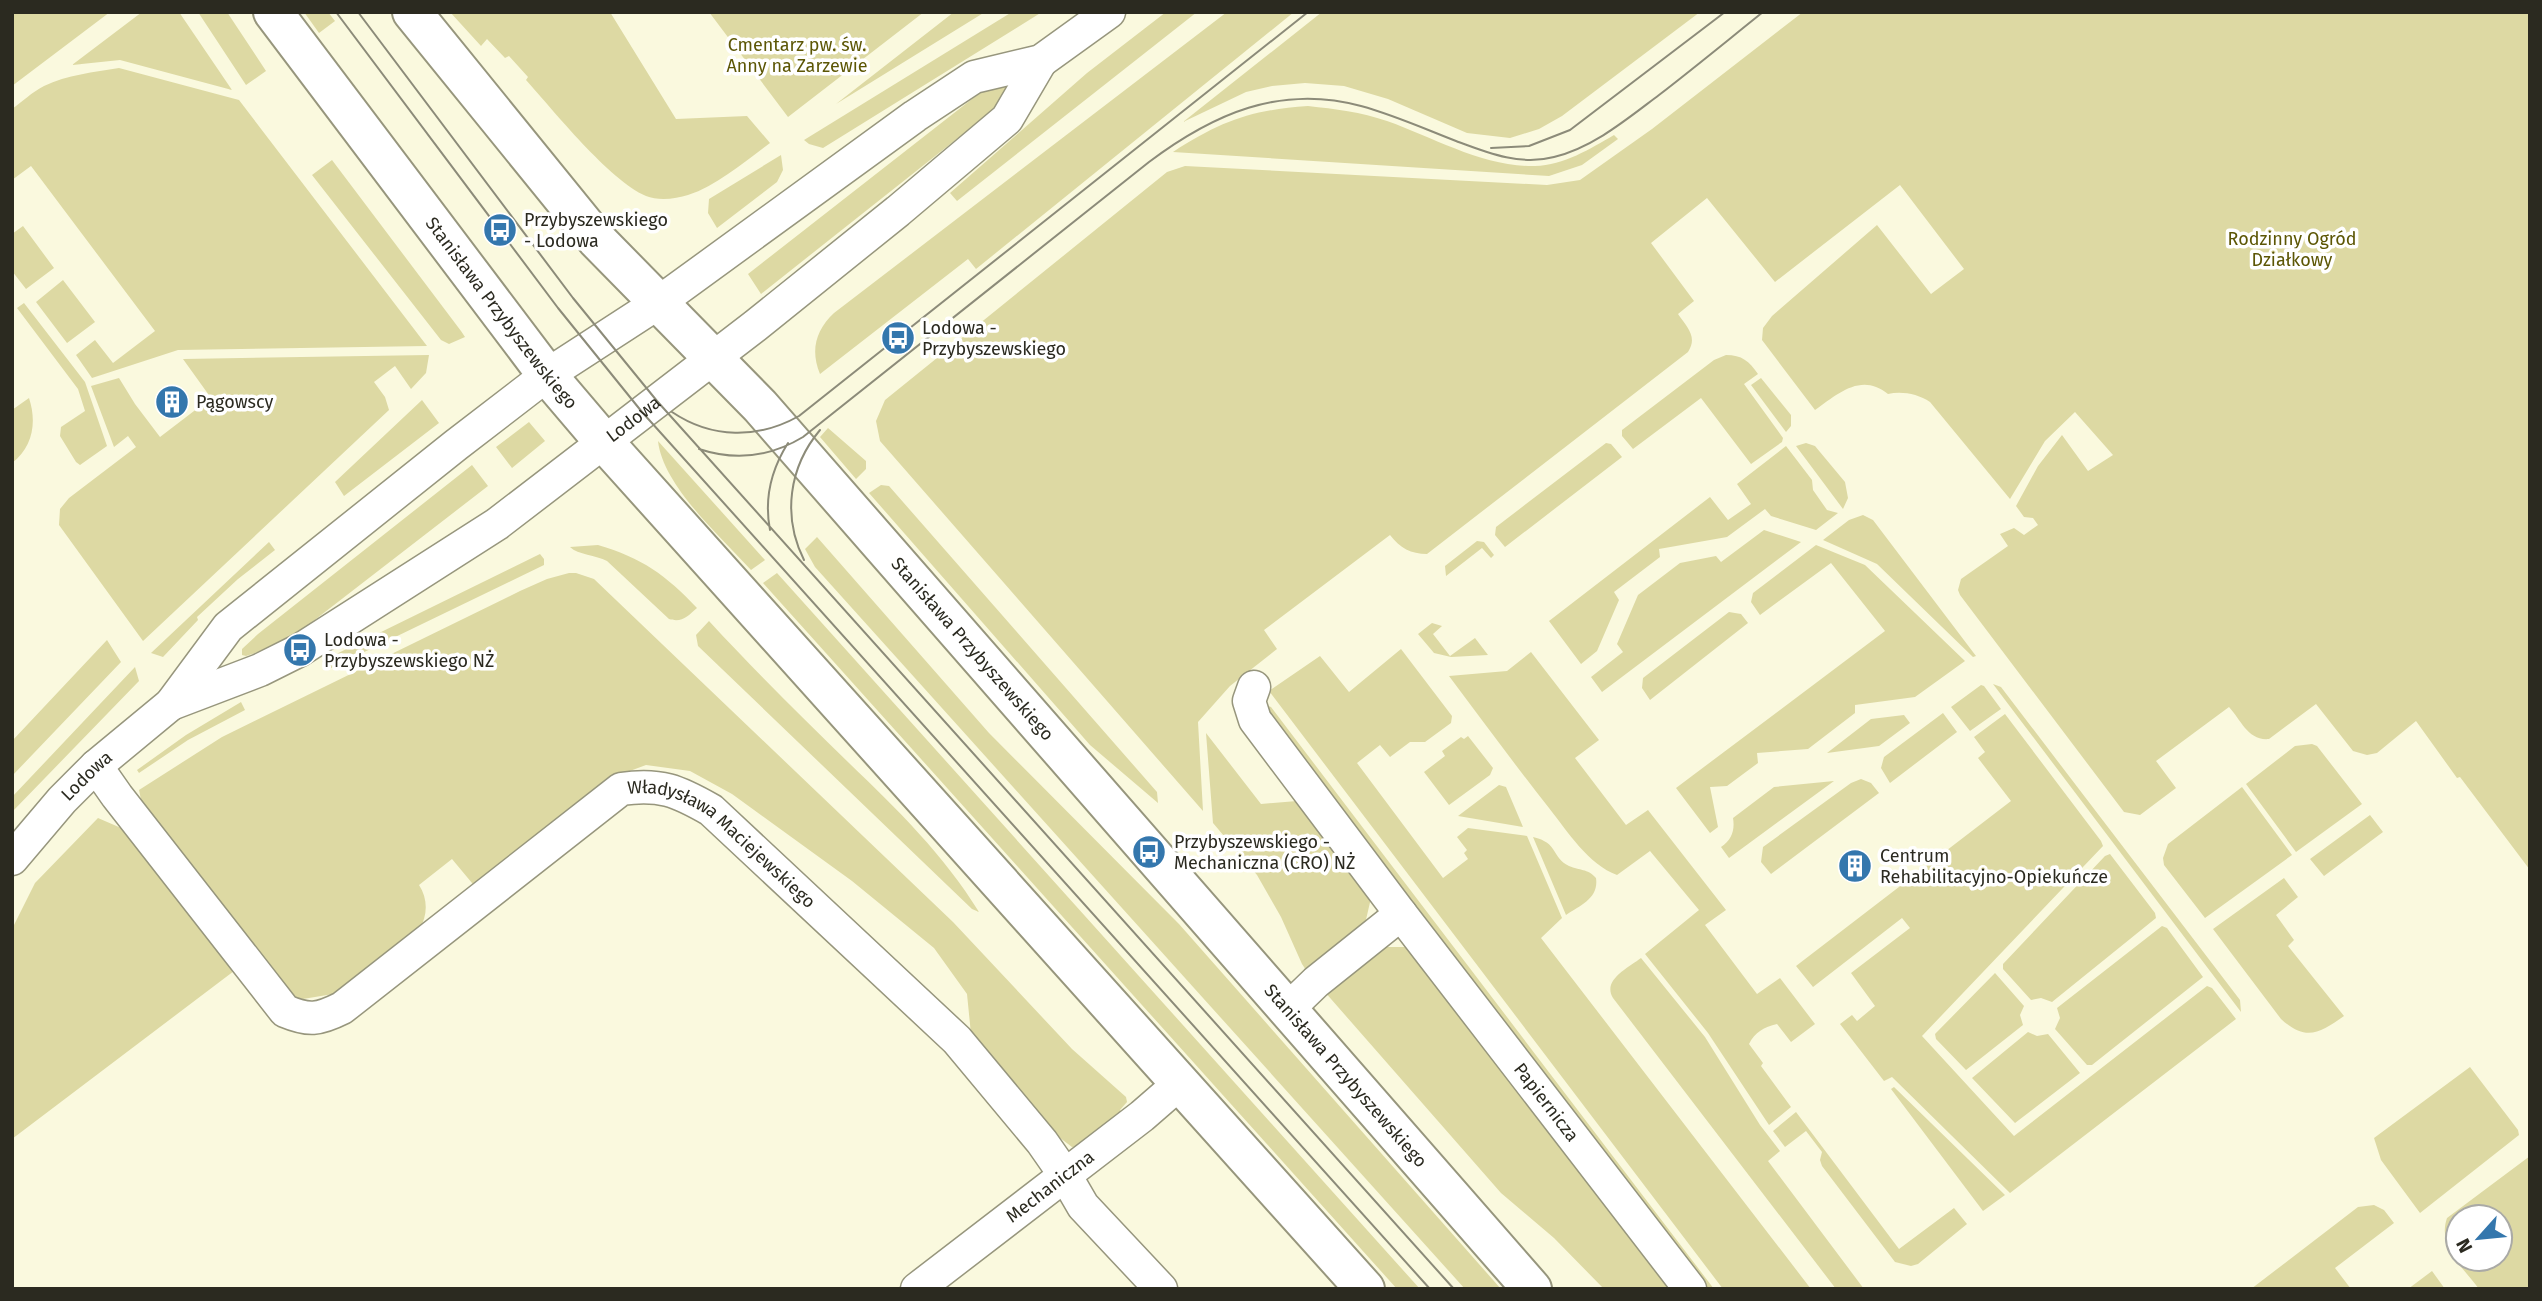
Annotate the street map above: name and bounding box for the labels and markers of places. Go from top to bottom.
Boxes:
place label: Przybyszewskiego - Lodowa [524,209,668,252]
bus stop icon: Przybyszewskiego - Lodowa [481,211,519,249]
place label: Lodowa - Przybyszewskiego [922,317,1066,360]
bus stop icon: Lodowa - Przybyszewskiego [879,319,917,357]
building icon: Pągowscy [153,383,191,421]
place label: Pągowscy [196,391,274,413]
place label: Lodowa - Przybyszewskiego NŻ [324,629,494,672]
bus stop icon: Lodowa - Przybyszewskiego NŻ [281,631,319,669]
place label: Przybyszewskiego - Mechaniczna (CRO) NŻ [1174,831,1355,874]
bus stop icon: Przybyszewskiego - Mechaniczna (CRO) NŻ [1130,833,1168,871]
place label: Centrum Rehabilitacyjno-Opiekuńcze [1880,845,2108,888]
building icon: Centrum Rehabilitacyjno-Opiekuńcze [1836,847,1874,885]

